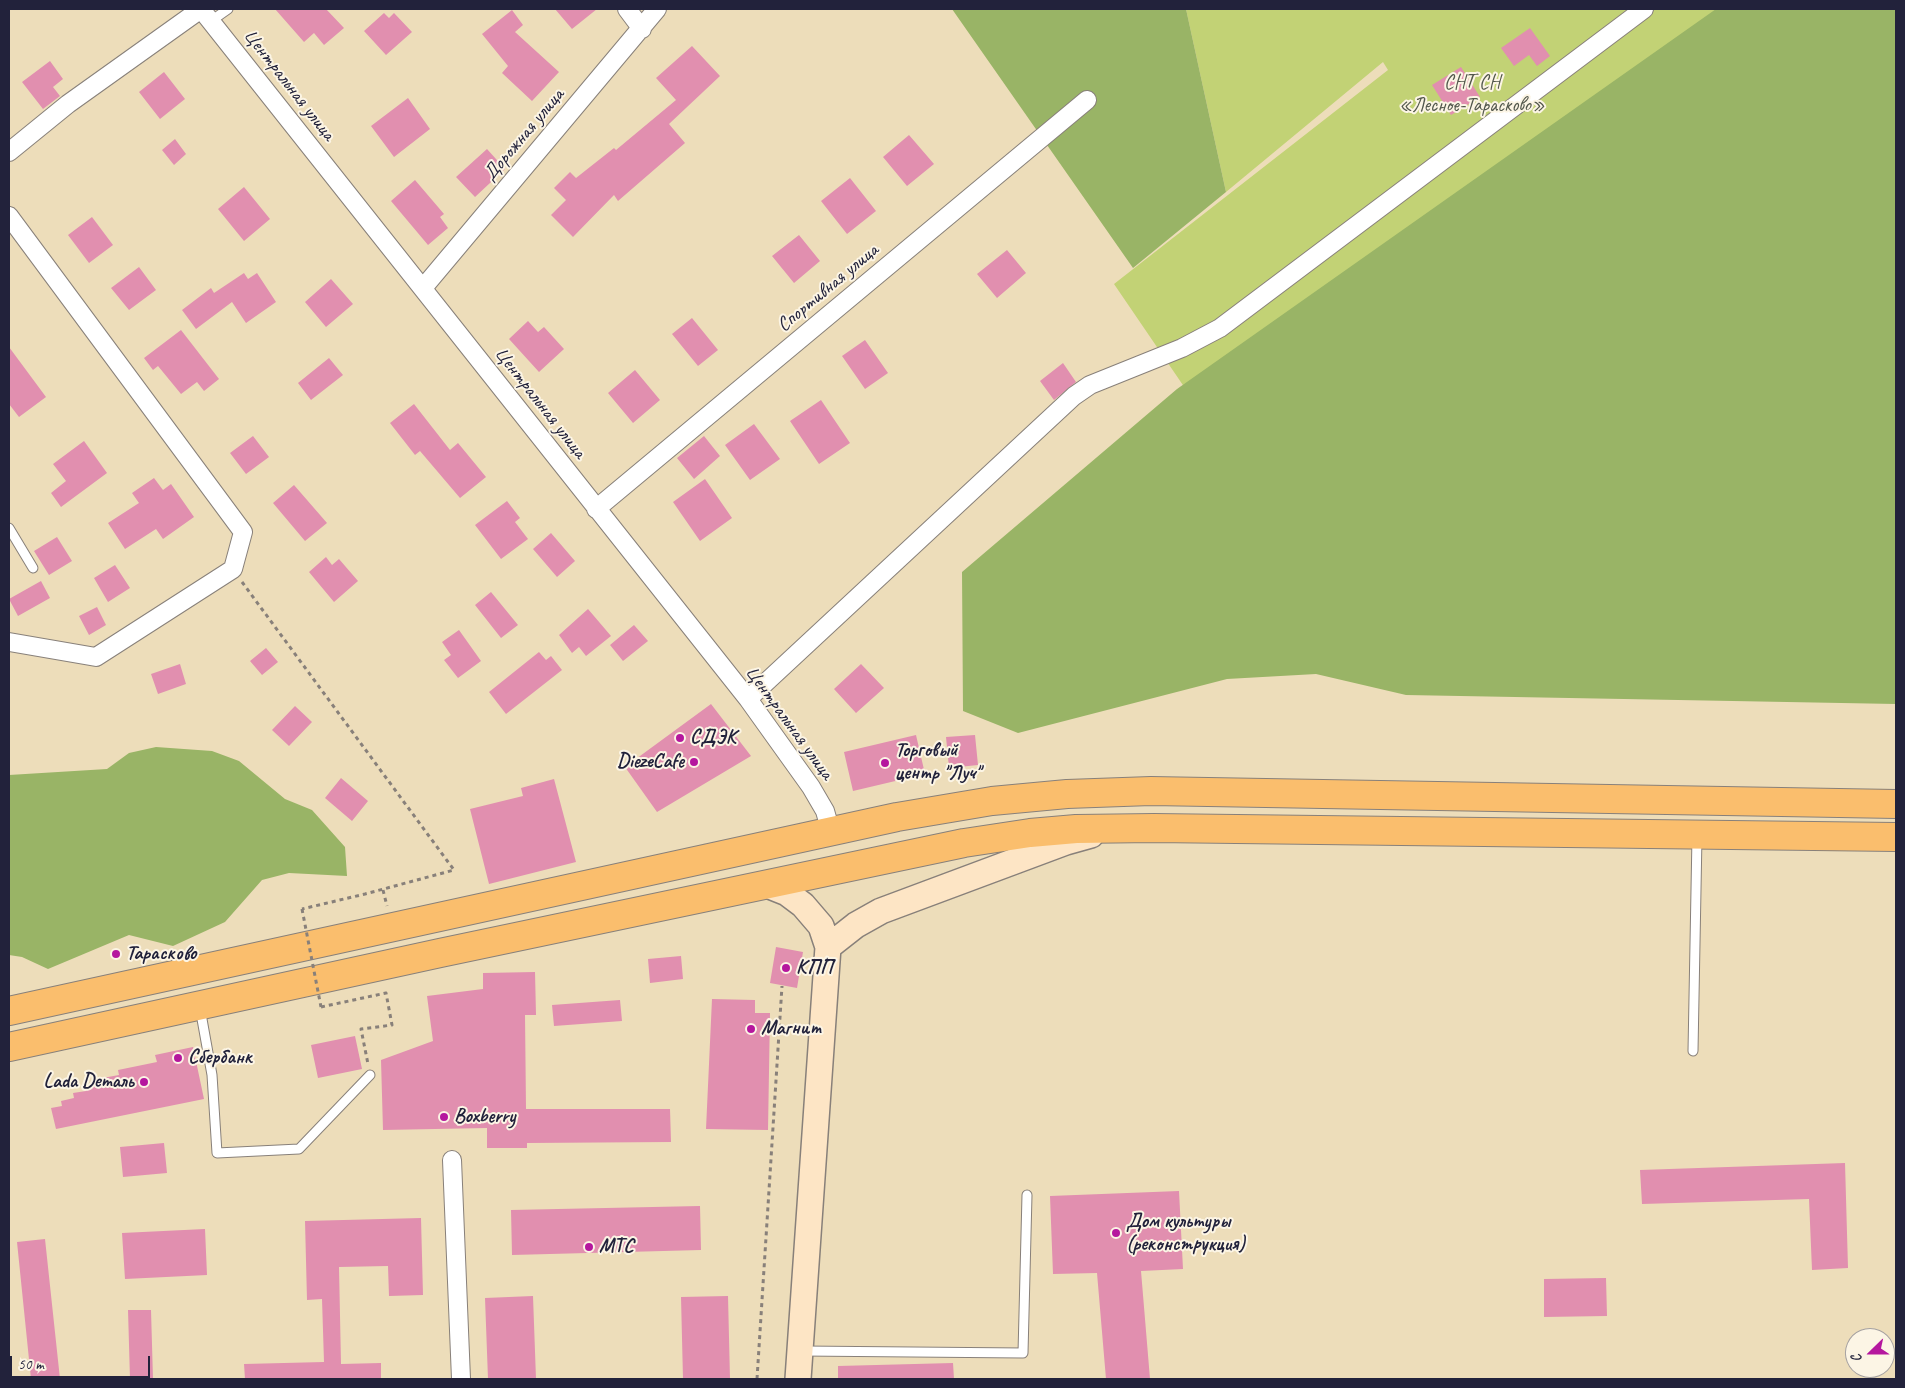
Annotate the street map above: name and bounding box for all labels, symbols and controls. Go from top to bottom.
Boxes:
street label: Центральная улица [238,24,340,146]
park label: СНТ СН «Лесное-Тарасково» [1399,71,1545,118]
street label: Дорожная улица [478,84,570,186]
street label: Спортивная улица [772,239,884,337]
street label: Центральная улица [489,342,591,464]
street label: Центральная улица [740,661,838,785]
place label: СДЭК [690,726,736,750]
marker: СДЭК [674,732,686,744]
place label: Торговый центр "Луч" [895,739,980,786]
place label: DiezeCafe [617,750,684,774]
marker: DiezeCafe [688,756,700,768]
marker: Торговый центр "Луч" [879,757,891,769]
place label: Тарасково [126,942,196,966]
marker: Тарасково [110,948,122,960]
place label: КПП [796,956,833,980]
marker: КПП [780,962,792,974]
place label: Магнит [761,1017,821,1041]
marker: Магнит [745,1023,757,1035]
place label: Сбербанк [188,1046,252,1070]
marker: Сбербанк [172,1052,184,1064]
place label: Lada Dеталь [44,1070,134,1094]
marker: Lada Dеталь [138,1076,150,1088]
place label: Boxberry [454,1105,515,1129]
marker: Boxberry [438,1111,450,1123]
place label: Дом культуры (реконструкция) [1126,1210,1245,1257]
marker: Дом культуры (реконструкция) [1110,1227,1122,1239]
place label: МТС [599,1235,634,1259]
marker: МТС [583,1241,595,1253]
north arrow [1845,1328,1895,1378]
scale bar [12,1346,152,1378]
text: С [1847,1352,1866,1365]
text: 50 m [18,1355,44,1374]

